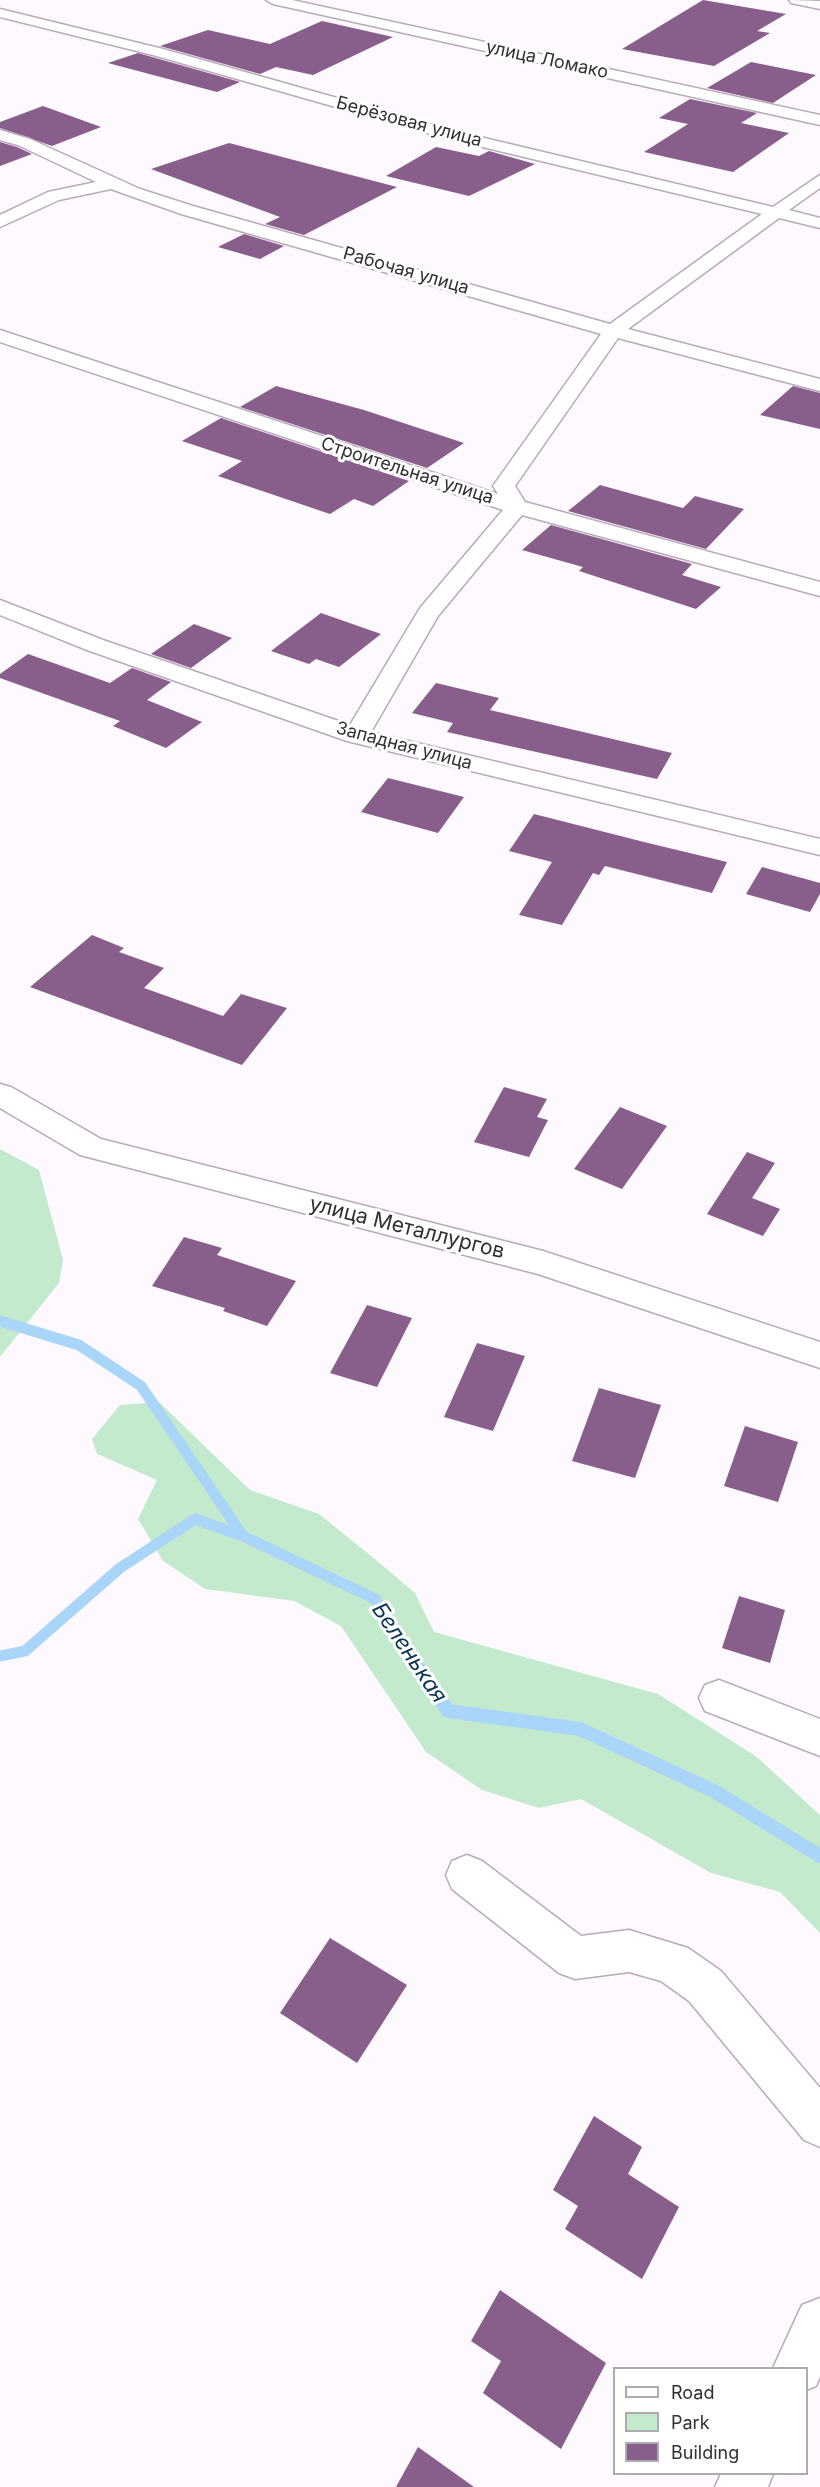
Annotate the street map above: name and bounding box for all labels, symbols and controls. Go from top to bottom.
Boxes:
street label: улица Ломако [484,36,610,84]
street label: Берёзовая улица [334,92,484,152]
street label: Рабочая улица [341,243,471,299]
street label: Строительная улица [318,433,496,509]
street label: Западная улица [334,717,474,775]
street label: улица Металлургов [307,1192,507,1264]
water label: Беленькая [366,1598,452,1708]
legend [613,2367,808,2475]
text: Road [671,2382,714,2403]
text: Park [671,2412,710,2433]
text: Building [671,2442,739,2463]

